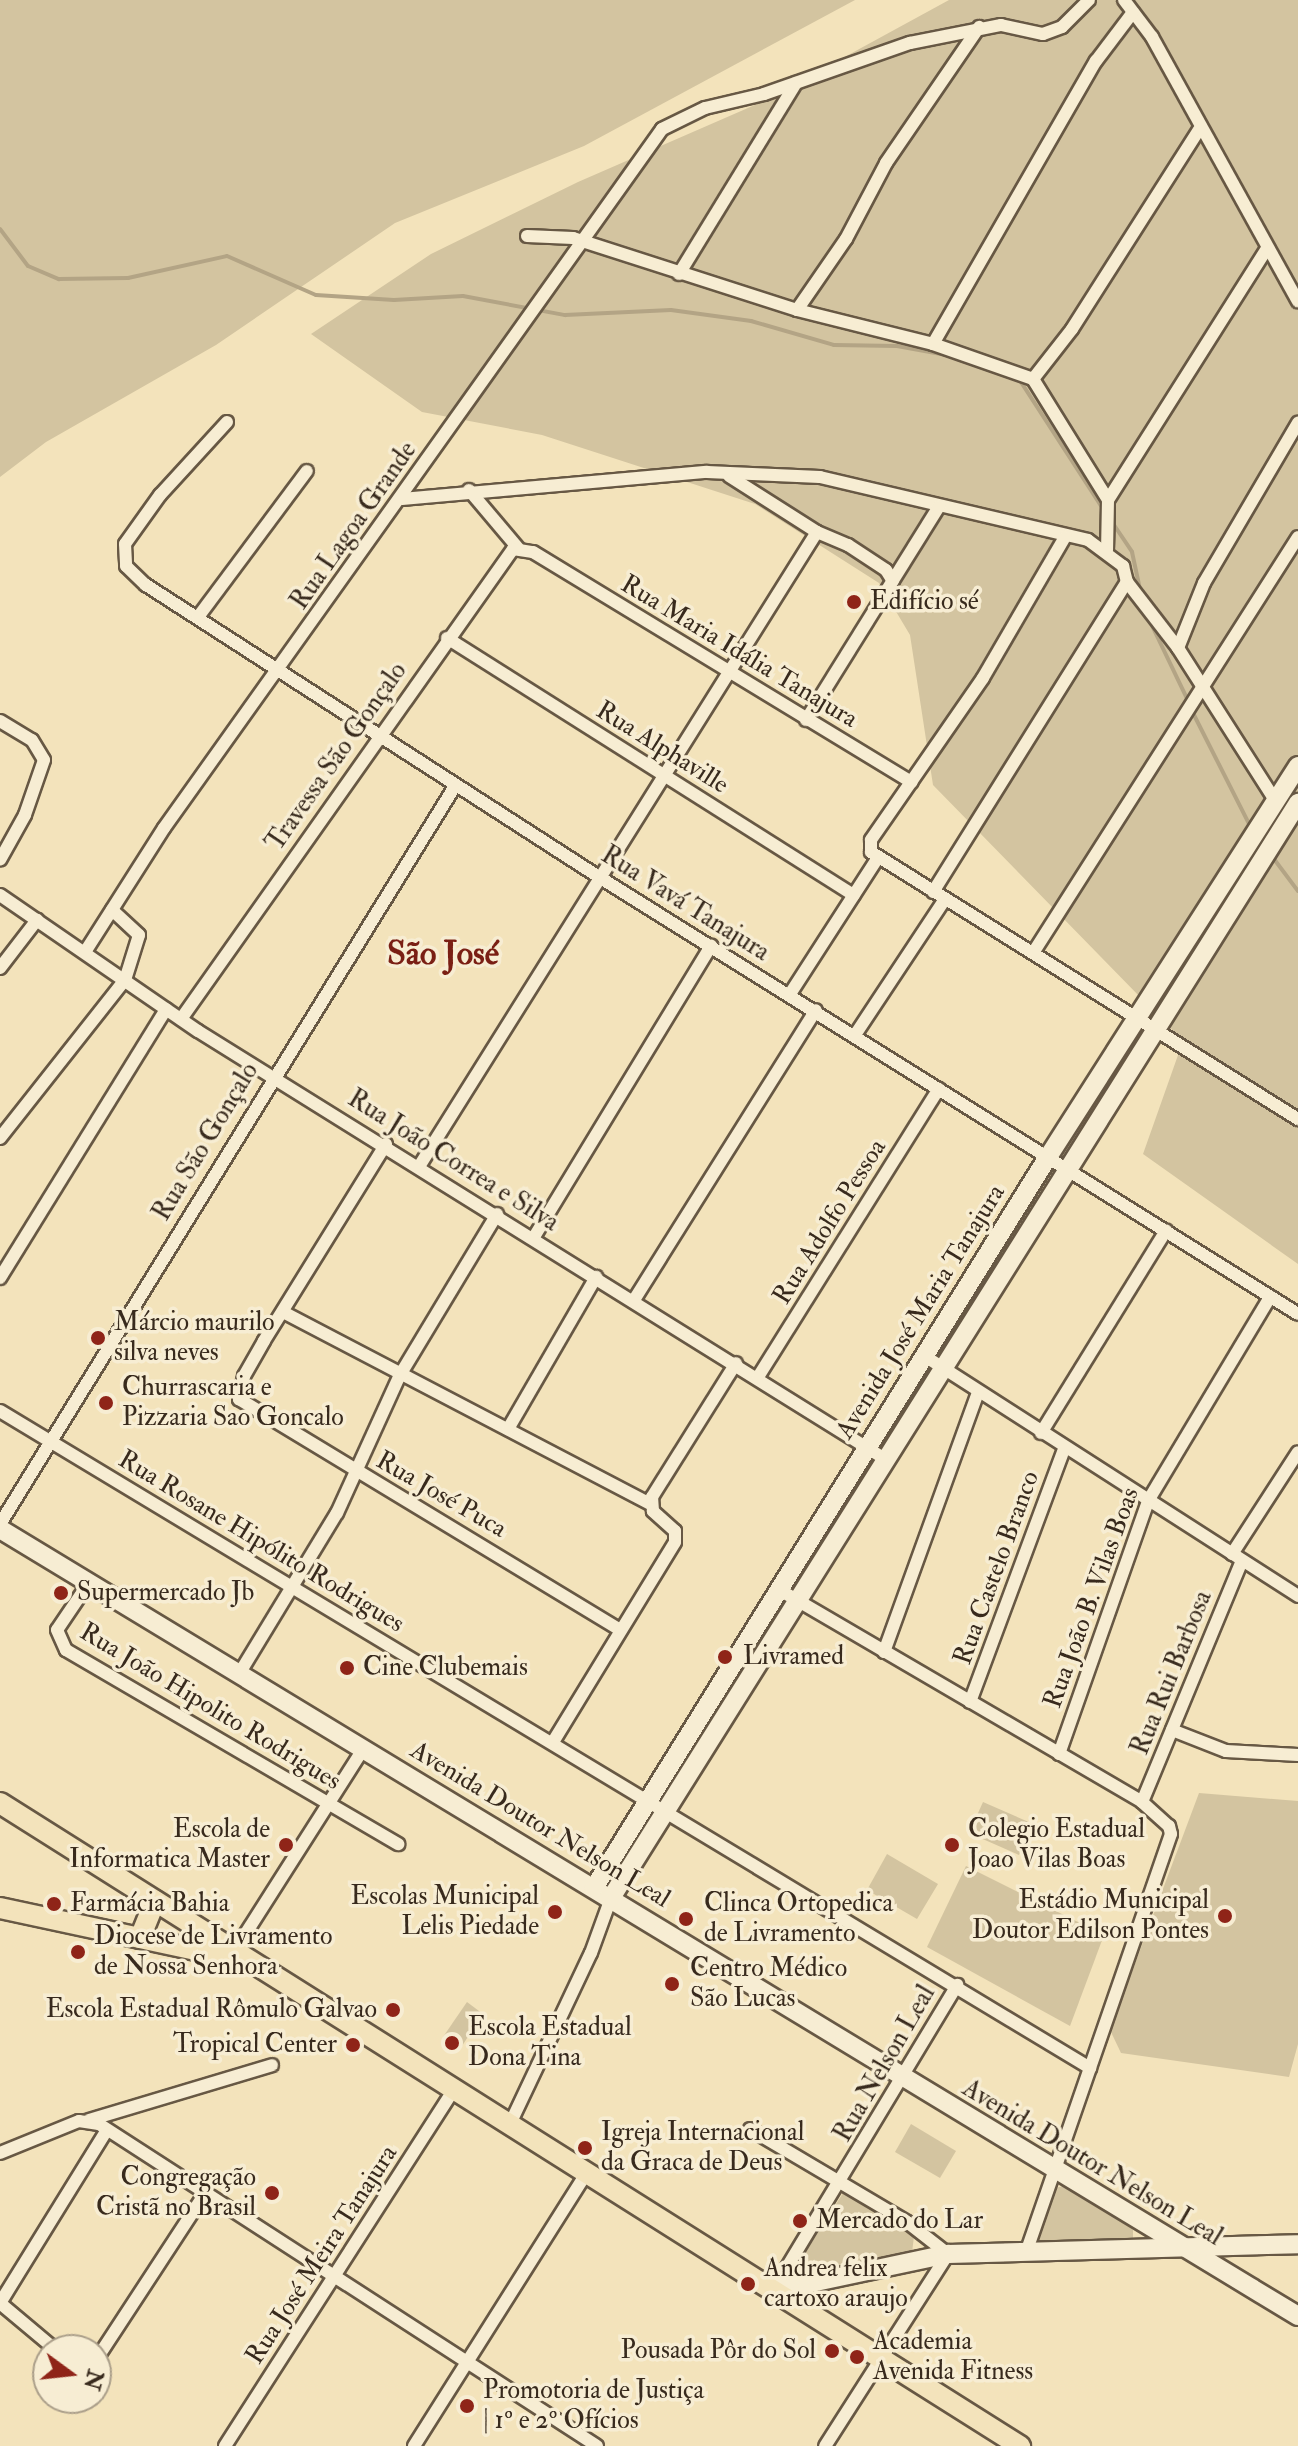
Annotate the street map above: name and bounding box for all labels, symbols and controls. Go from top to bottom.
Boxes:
street label: Rua Lagoa Grande [284,436,424,616]
street label: Rua Maria Idália Tanajura [615,569,863,735]
place label: Edifício sé [870,586,979,618]
marker: Edifício sé [845,593,863,611]
street label: Travessa São Gonçalo [260,657,414,857]
street label: Rua Alphaville [590,695,734,801]
street label: Rua Vavá Tanajura [595,840,775,968]
district label: São José [387,934,499,974]
street label: Rua São Gonçalo [147,1057,265,1227]
street label: Rua João Correa e Silva [342,1083,564,1239]
street label: Rua Adolfo Pessoa [767,1134,893,1310]
street label: Avenida José Maria Tanajura [830,1179,1012,1445]
place label: Márcio maurilo silva neves [114,1307,275,1368]
marker: Márcio maurilo silva neves [89,1329,107,1347]
place label: Churrascaria e Pizzaria Sao Goncalo [122,1372,344,1434]
marker: Churrascaria e Pizzaria Sao Goncalo [97,1394,115,1412]
street label: Rua Rosane Hipólito Rodrigues [112,1444,410,1640]
street label: Rua José Puca [370,1445,512,1545]
street label: Rua Castelo Branco [947,1467,1047,1669]
street label: Rua João B. Vilas Boas [1038,1483,1146,1713]
place label: Supermercado Jb [77,1577,254,1609]
marker: Supermercado Jb [52,1584,70,1602]
street label: Rua Rui Barbosa [1125,1586,1219,1760]
street label: Rua João Hipolito Rodrigues [74,1617,346,1797]
place label: Livramed [743,1641,844,1673]
marker: Livramed [714,1646,736,1668]
place label: Cine Clubemais [363,1652,528,1684]
marker: Cine Clubemais [338,1659,356,1677]
street label: Avenida Doutor Nelson Leal [404,1735,676,1915]
place label: Escola de Informatica Master [69,1814,270,1876]
place label: Colegio Estadual Joao Vilas Boas [968,1814,1145,1876]
marker: Escola de Informatica Master [277,1836,295,1854]
marker: Colegio Estadual Joao Vilas Boas [943,1836,961,1854]
place label: Escolas Municipal Lelis Piedade [351,1881,539,1942]
place label: Estádio Municipal Doutor Edilson Pontes [972,1885,1209,1946]
place label: Farmácia Bahia [70,1888,229,1920]
place label: Clinca Ortopedica de Livramento [704,1888,893,1950]
marker: Farmácia Bahia [45,1895,63,1913]
marker: Escolas Municipal Lelis Piedade [546,1903,564,1921]
marker: Estádio Municipal Doutor Edilson Pontes [1216,1907,1234,1925]
marker: Clinca Ortopedica de Livramento [675,1908,697,1930]
place label: Diocese de Livramento de Nossa Senhora [94,1921,333,1982]
marker: Diocese de Livramento de Nossa Senhora [69,1943,87,1961]
place label: Centro Médico São Lucas [690,1953,847,2014]
marker: Centro Médico São Lucas [661,1973,683,1995]
street label: Rua Nelson Leal [828,1980,942,2148]
place label: Escola Estadual Rômulo Galvao [46,1994,377,2026]
marker: Escola Estadual Rômulo Galvao [384,2001,402,2019]
place label: Escola Estadual Dona Tina [468,2012,632,2074]
place label: Tropical Center [173,2029,337,2061]
marker: Escola Estadual Dona Tina [443,2034,461,2052]
marker: Tropical Center [344,2036,362,2054]
street label: Avenida Doutor Nelson Leal [956,2073,1228,2253]
place label: Igreja Internacional da Graca de Deus [601,2117,804,2178]
marker: Igreja Internacional da Graca de Deus [576,2139,594,2157]
street label: Rua José Meira Tanajura [239,2140,405,2370]
place label: Congregação Cristã no Brasil [96,2162,256,2224]
marker: Congregação Cristã no Brasil [263,2184,281,2202]
place label: Mercado do Lar [816,2205,983,2237]
marker: Mercado do Lar [791,2212,809,2230]
place label: Andrea felix cartoxo araujo [764,2253,908,2314]
marker: Andrea felix cartoxo araujo [739,2275,757,2293]
place label: Academia Avenida Fitness [873,2326,1033,2388]
north arrow [32,2334,112,2414]
place label: Pousada Pôr do Sol [621,2335,816,2367]
marker: Pousada Pôr do Sol [823,2342,841,2360]
marker: Academia Avenida Fitness [848,2348,866,2366]
text: N [77,2367,109,2393]
place label: Promotoria de Justiça | 1º e 2º Ofícios [483,2375,704,2436]
marker: Promotoria de Justiça | 1º e 2º Ofícios [458,2397,476,2415]

